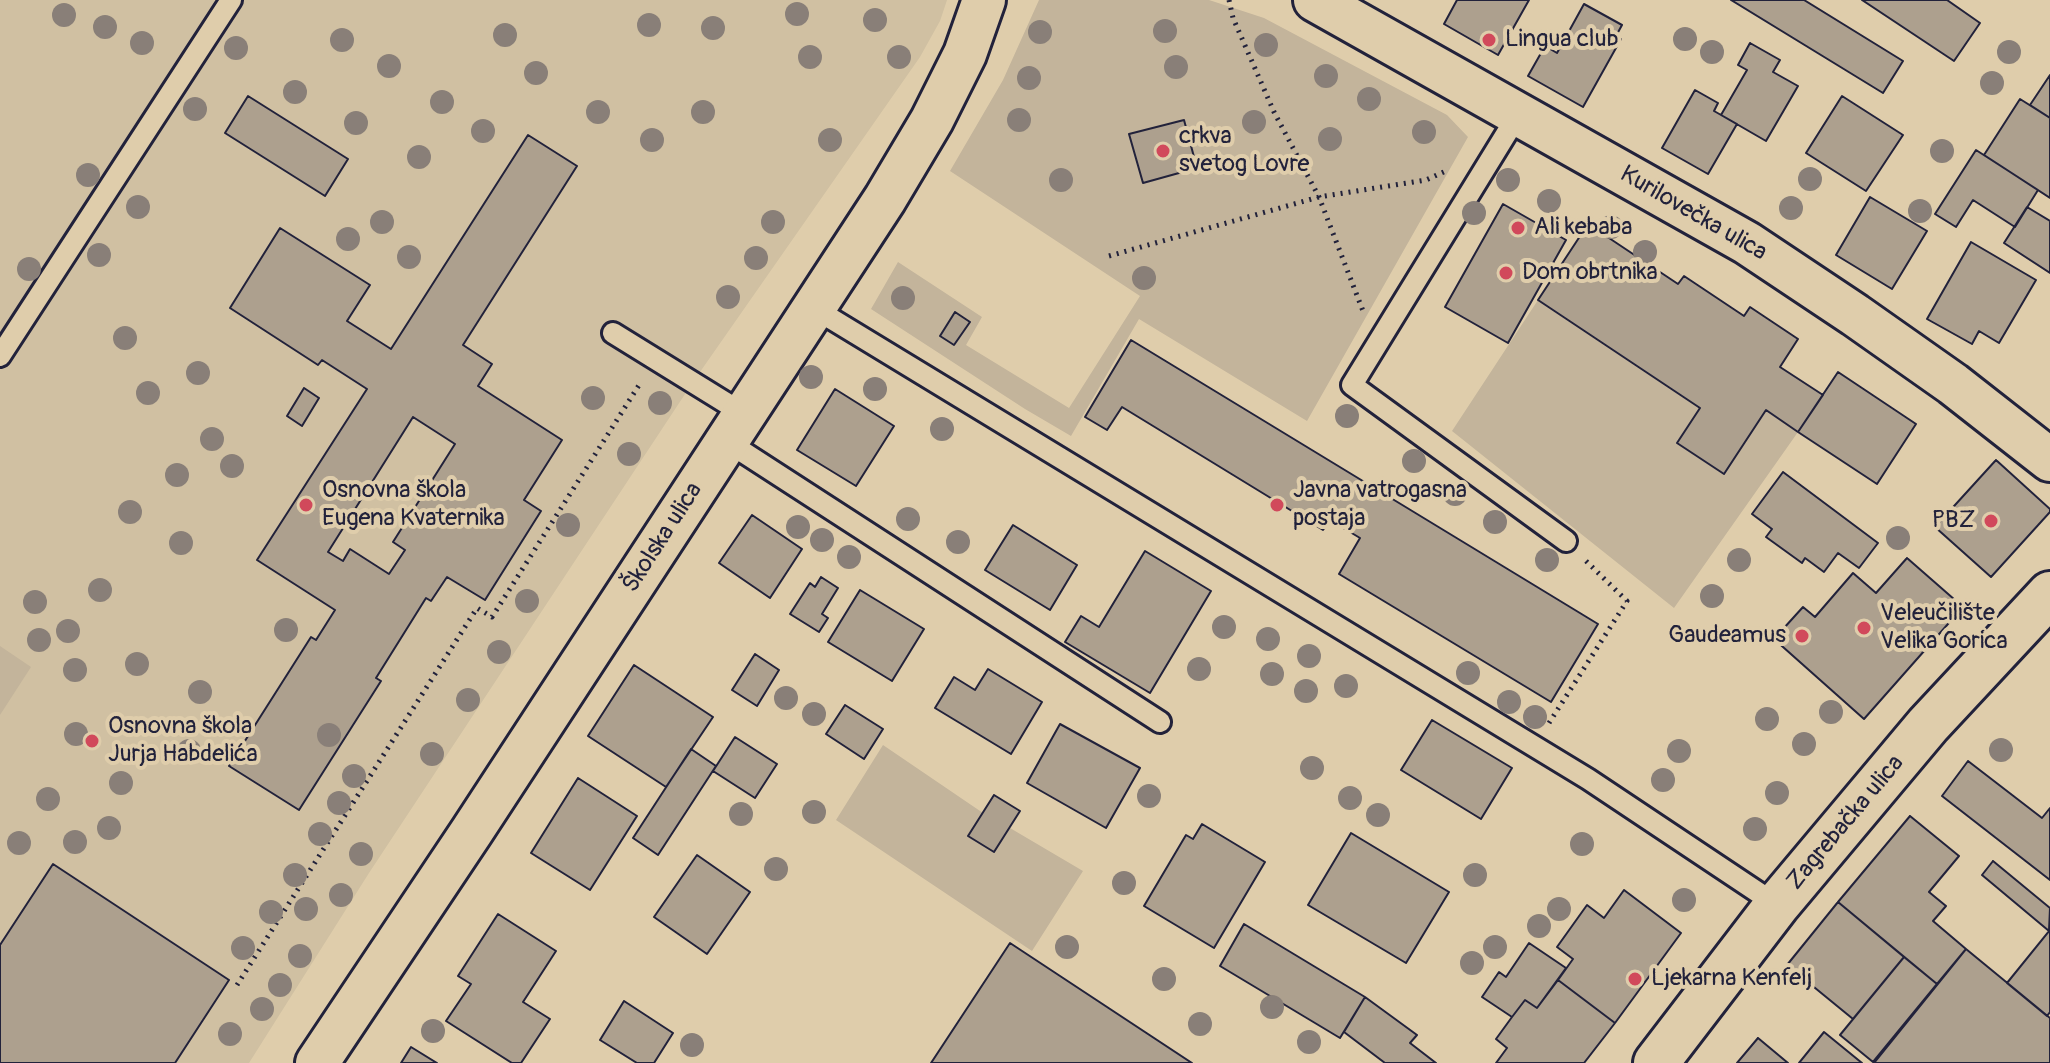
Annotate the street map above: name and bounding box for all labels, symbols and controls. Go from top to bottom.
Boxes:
place label: Lingua club [1505,26,1618,54]
marker: Lingua club [1480,31,1498,49]
place label: crkva svetog Lovre [1179,123,1309,179]
marker: crkva svetog Lovre [1154,142,1172,160]
street label: Kurilovečka ulica [1614,160,1772,268]
place label: Ali kebaba [1534,214,1632,242]
marker: Ali kebaba [1509,219,1527,237]
place label: Dom obrtnika [1522,259,1658,287]
marker: Dom obrtnika [1497,264,1515,282]
place label: Osnovna škola Eugena Kvaternika [322,477,505,533]
place label: Javna vatrogasna postaja [1293,477,1467,533]
street label: Školska ulica [617,478,709,598]
marker: Osnovna škola Eugena Kvaternika [297,496,315,514]
marker: Javna vatrogasna postaja [1268,496,1286,514]
place label: PBZ [1932,507,1975,535]
marker: PBZ [1982,512,2000,530]
place label: Veleučilište Velika Gorica [1880,600,2008,656]
marker: Veleučilište Velika Gorica [1855,619,1873,637]
place label: Gaudeamus [1668,622,1786,650]
marker: Gaudeamus [1793,627,1811,645]
place label: Osnovna škola Jurja Habdelića [108,713,258,769]
marker: Osnovna škola Jurja Habdelića [83,732,101,750]
street label: Zagrebačka ulica [1781,750,1911,896]
place label: Ljekarna Kenfelj [1651,965,1812,993]
marker: Ljekarna Kenfelj [1626,970,1644,988]

